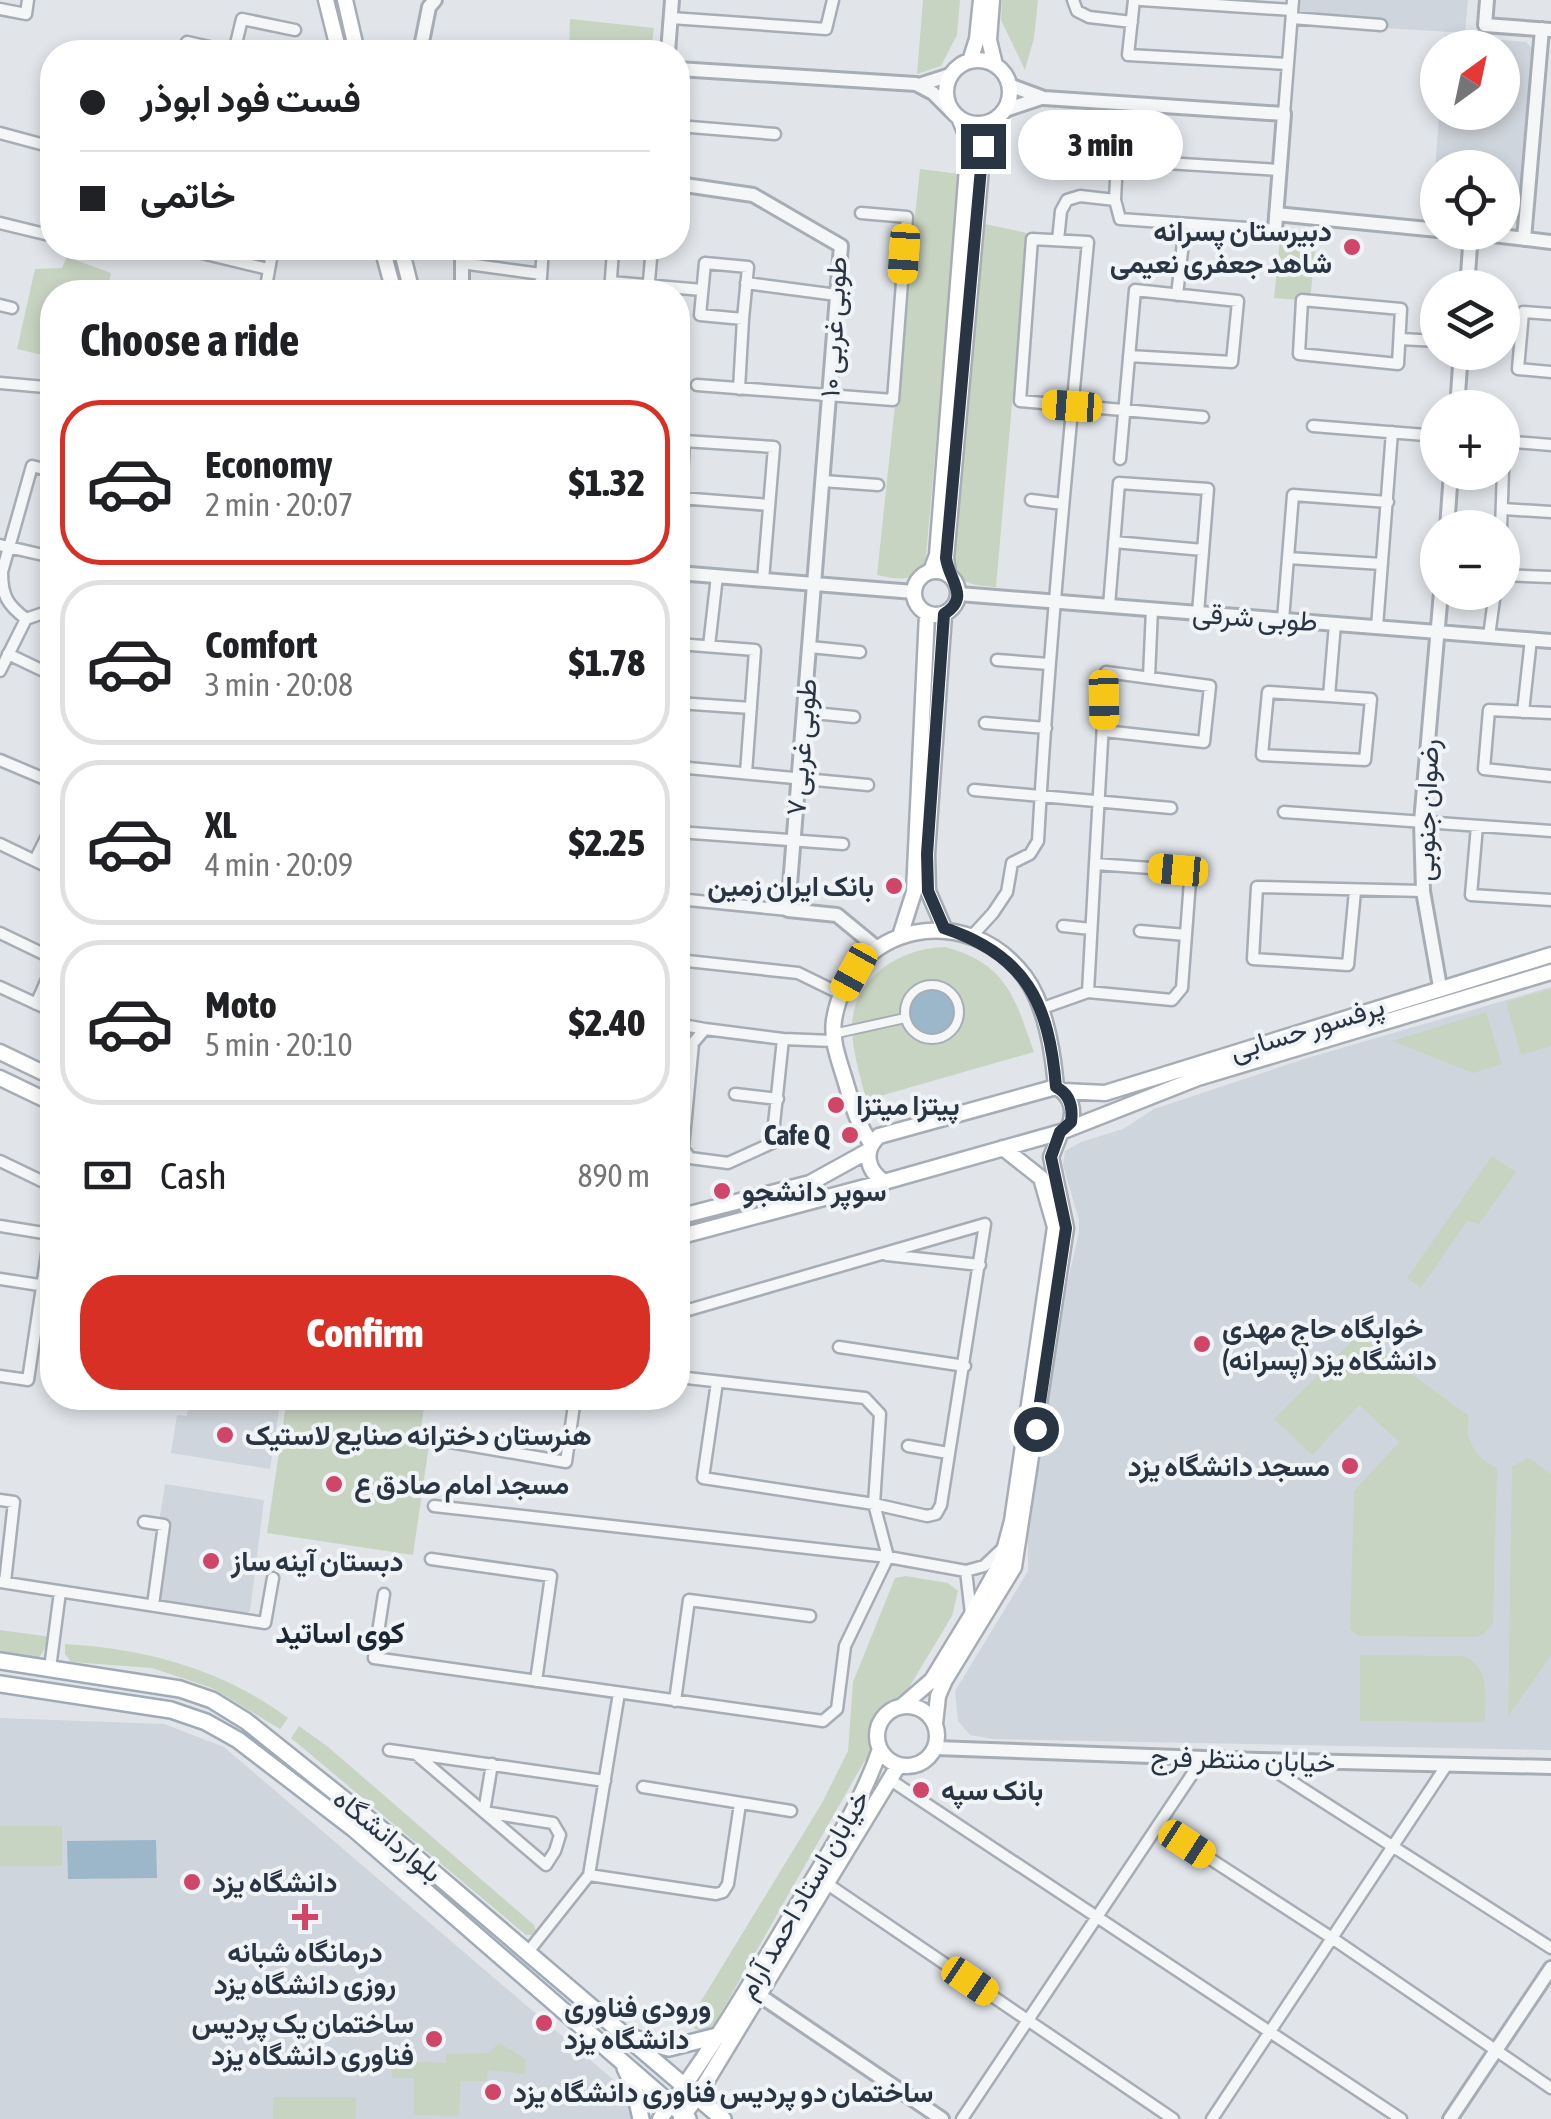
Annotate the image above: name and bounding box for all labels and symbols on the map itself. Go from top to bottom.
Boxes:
north arrow [1420,30,1520,130]
callout: 3 min [1018,111,1183,181]
route end [961,124,1006,169]
place label: دبیرستان پسرانه شاهد جعفری نعیمی [1110,215,1332,281]
car [887,223,921,285]
marker: دبیرستان پسرانه شاهد جعفری نعیمی [1341,236,1363,258]
street label: طوبی غربی ۱۰ [813,256,855,398]
car [1041,389,1103,423]
street label: طوبی شرقی [1191,597,1319,639]
car [1088,670,1120,730]
street label: طوبی غربی ۷ [779,677,825,817]
street label: رضوان جنوبی [1408,738,1446,882]
car [1147,852,1209,888]
place label: بانک ایران زمین [707,870,874,904]
marker: بانک ایران زمین [883,875,905,897]
car [826,938,882,1006]
street label: پرفسور حسابی [1226,989,1389,1070]
place label: پیتزا میتزا [856,1089,960,1125]
marker: پیتزا میتزا [825,1094,847,1116]
place label: Cafe Q [764,1119,831,1151]
marker: Cafe Q [839,1124,861,1146]
place label: سوپر دانشجو [742,1175,887,1211]
marker: سوپر دانشجو [711,1180,733,1202]
place label: خوابگاه حاج مهدی (پسرانه) دانشگاه یزد [1222,1312,1437,1380]
marker: خوابگاه حاج مهدی (پسرانه) دانشگاه یزد [1191,1333,1213,1355]
route start [1014,1407,1059,1452]
place label: هنرستان دخترانه صنایع لاستیک [245,1419,592,1455]
marker: هنرستان دخترانه صنایع لاستیک [214,1424,236,1446]
place label: مسجد دانشگاه یزد [1128,1450,1330,1484]
marker: مسجد دانشگاه یزد [1339,1455,1361,1477]
place label: مسجد امام صادق ع [354,1468,569,1503]
marker: مسجد امام صادق ع [323,1473,345,1495]
place label: دبستان آینه ساز [230,1545,403,1579]
marker: دبستان آینه ساز [200,1550,222,1572]
district label: کوی اساتید [275,1615,405,1651]
street label: خیابان منتظر فرج [1150,1740,1336,1781]
place label: بانک سپه [941,1774,1043,1810]
marker: بانک سپه [910,1779,932,1801]
street label: بلواردانشگاه [326,1782,448,1890]
street label: خیابان استاد احمد آرام [730,1784,878,2006]
car [1154,1815,1220,1873]
place label: دانشگاه یزد [212,1866,337,1900]
marker: دانشگاه یزد [181,1871,203,1893]
marker: درمانگاه شبانه روزی دانشگاه یزد [292,1904,318,1930]
place label: درمانگاه شبانه روزی دانشگاه یزد [214,1936,396,2002]
car [937,1952,1003,2010]
place label: ورودی فناوری دانشگاه یزد [564,1991,711,2057]
place label: ساختمان یک پردیس فناوری دانشگاه یزد [192,2007,414,2073]
marker: ورودی فناوری دانشگاه یزد [533,2012,555,2034]
marker: ساختمان یک پردیس فناوری دانشگاه یزد [423,2028,445,2050]
place label: ساختمان دو پردیس فناوری دانشگاه یزد [513,2076,933,2112]
marker: ساختمان دو پردیس فناوری دانشگاه یزد [482,2081,504,2103]

